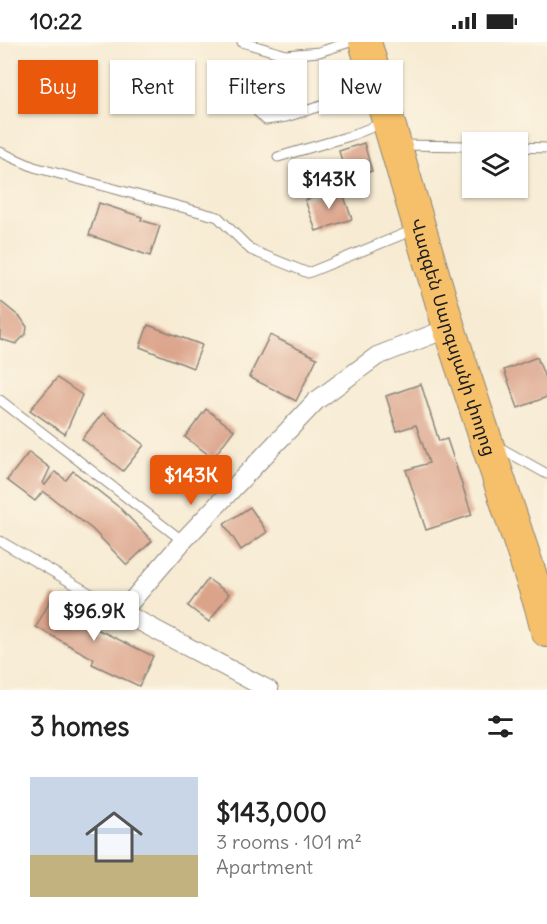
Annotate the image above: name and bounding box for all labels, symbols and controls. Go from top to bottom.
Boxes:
text: 10:22 [30,7,82,35]
chip: Buy [18,60,98,114]
chip: Rent [110,60,195,114]
chip: Filters [207,60,307,114]
chip: New [319,60,403,114]
map controls [462,132,528,198]
button: layers [462,132,528,198]
pin: $143K [287,159,371,210]
text: $143K [302,166,356,191]
street label: Վազգեն Սարգսյանի փողոց [406,215,502,459]
pin: $143K [149,455,233,506]
text: $143K [164,462,218,487]
pin: $96.9K [45,591,143,642]
text: $96.9K [63,598,125,623]
text: 3 homes [30,710,129,743]
icon: filters [484,710,517,743]
text: $143,000 [216,796,327,829]
icon: home [78,801,150,873]
text: 3 rooms · 101 m² [216,829,362,854]
text: Apartment [216,854,313,879]

